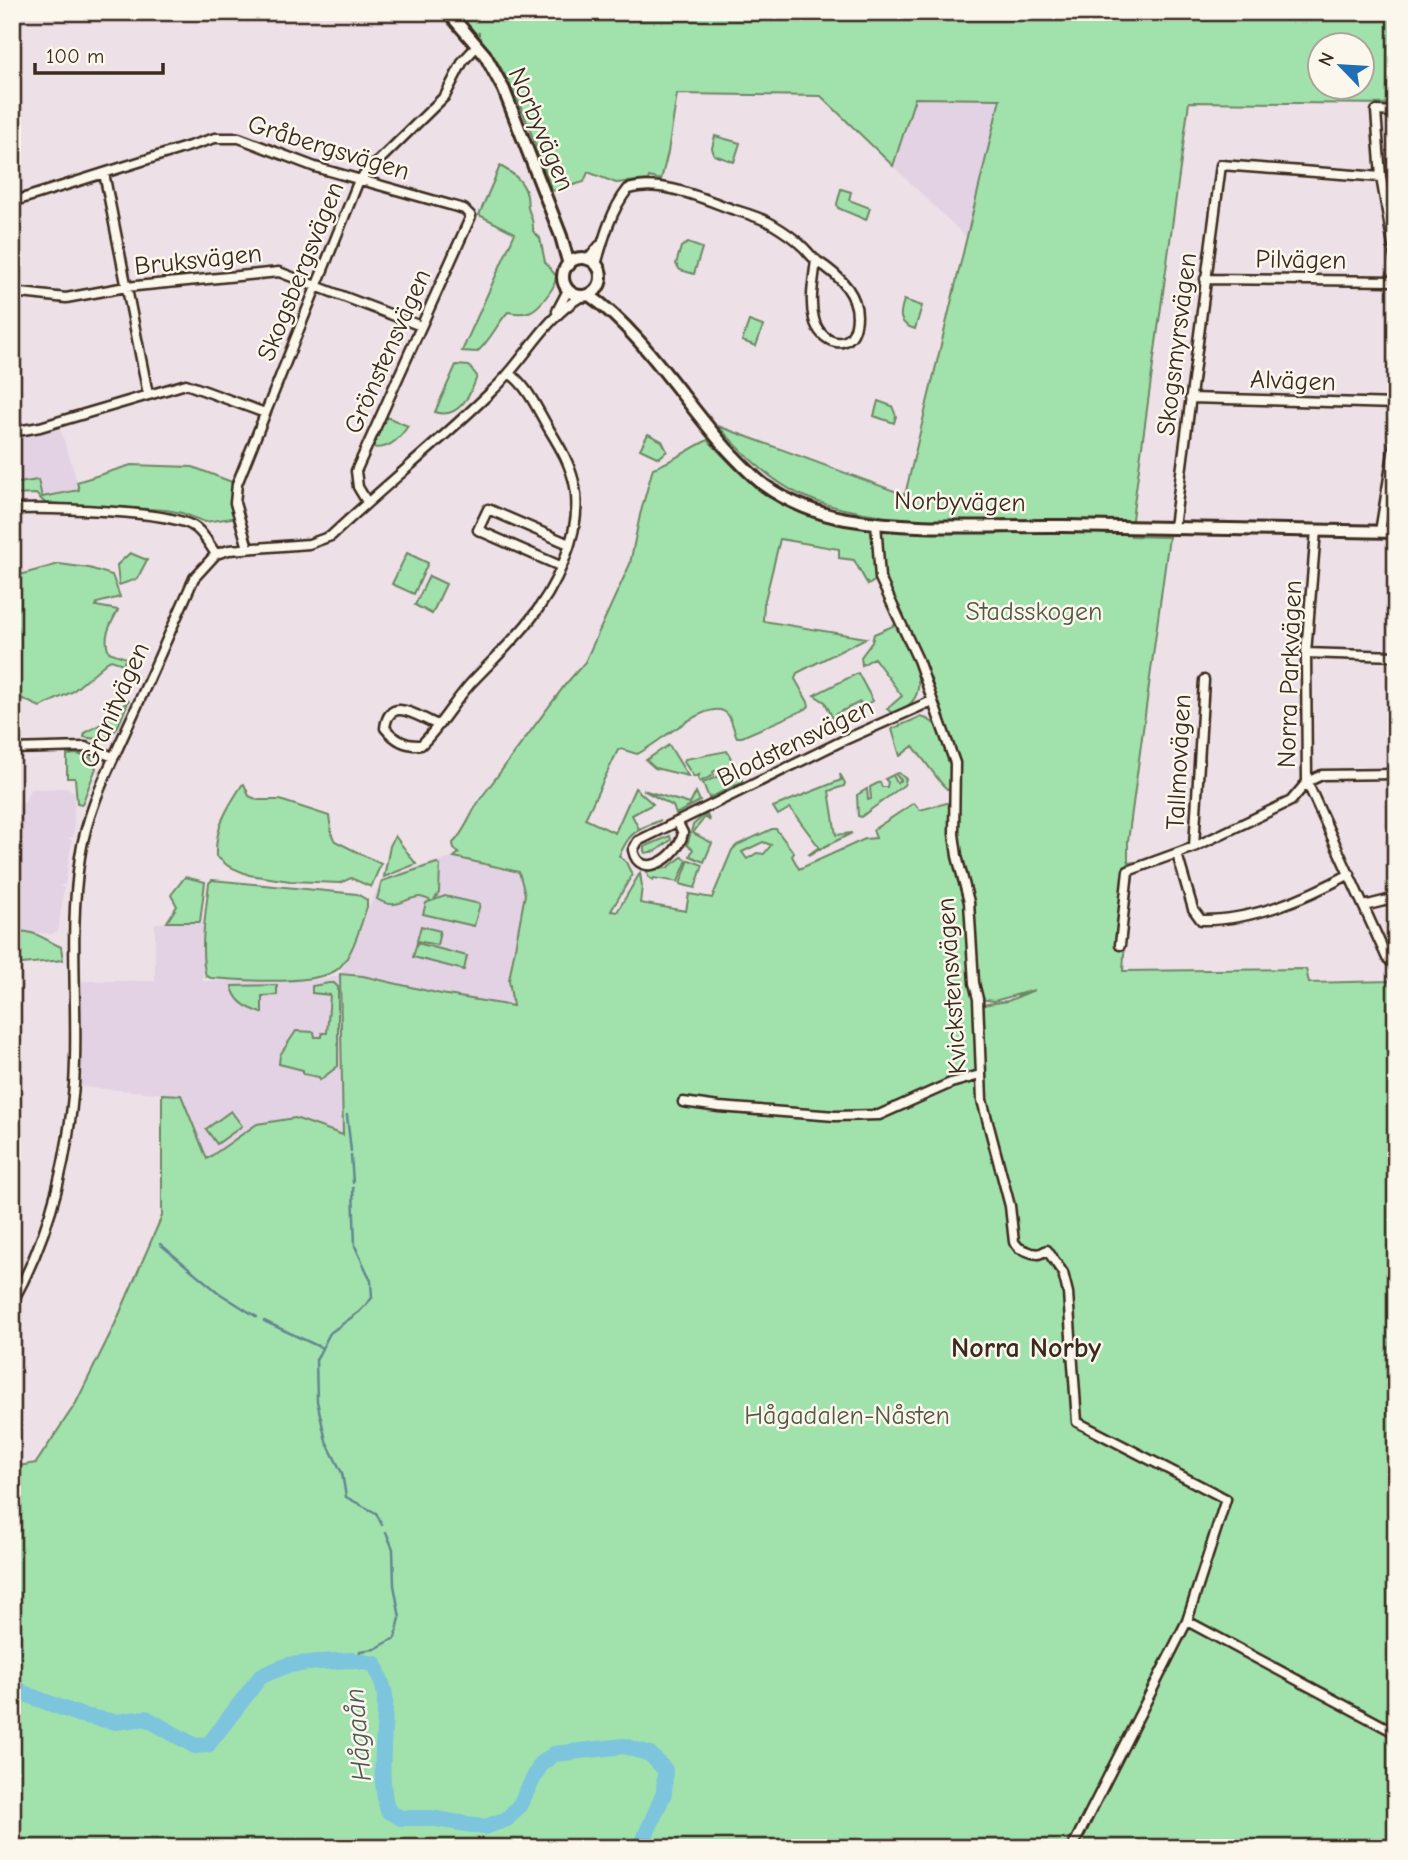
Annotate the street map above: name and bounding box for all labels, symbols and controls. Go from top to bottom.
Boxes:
scale bar [35,32,163,76]
north arrow [1306,32,1376,102]
text: 100 m [46,44,104,68]
text: N [1314,49,1339,70]
street label: Norbyvägen [502,63,581,196]
street label: Gråbergsvägen [244,109,413,187]
street label: Skogsbergsvägen [251,177,351,365]
street label: Bruksvägen [133,238,263,282]
street label: Pilvägen [1255,244,1347,276]
street label: Skogsmyrsvägen [1151,251,1203,437]
street label: Grönstensvägen [338,264,438,438]
street label: Alvägen [1250,365,1336,397]
street label: Norbyvägen [894,486,1026,518]
street label: Norra Parkvägen [1272,580,1308,768]
park label: Stadsskogen [966,597,1102,627]
street label: Granitvägen [74,638,156,773]
street label: Blodstensvägen [712,692,878,794]
street label: Tallmovägen [1160,693,1198,831]
street label: Kvickstensvägen [931,897,973,1075]
district label: Norra Norby [951,1332,1101,1364]
park label: Hågadalen-Nåsten [744,1401,950,1431]
water label: Hågaån [338,1687,378,1783]

